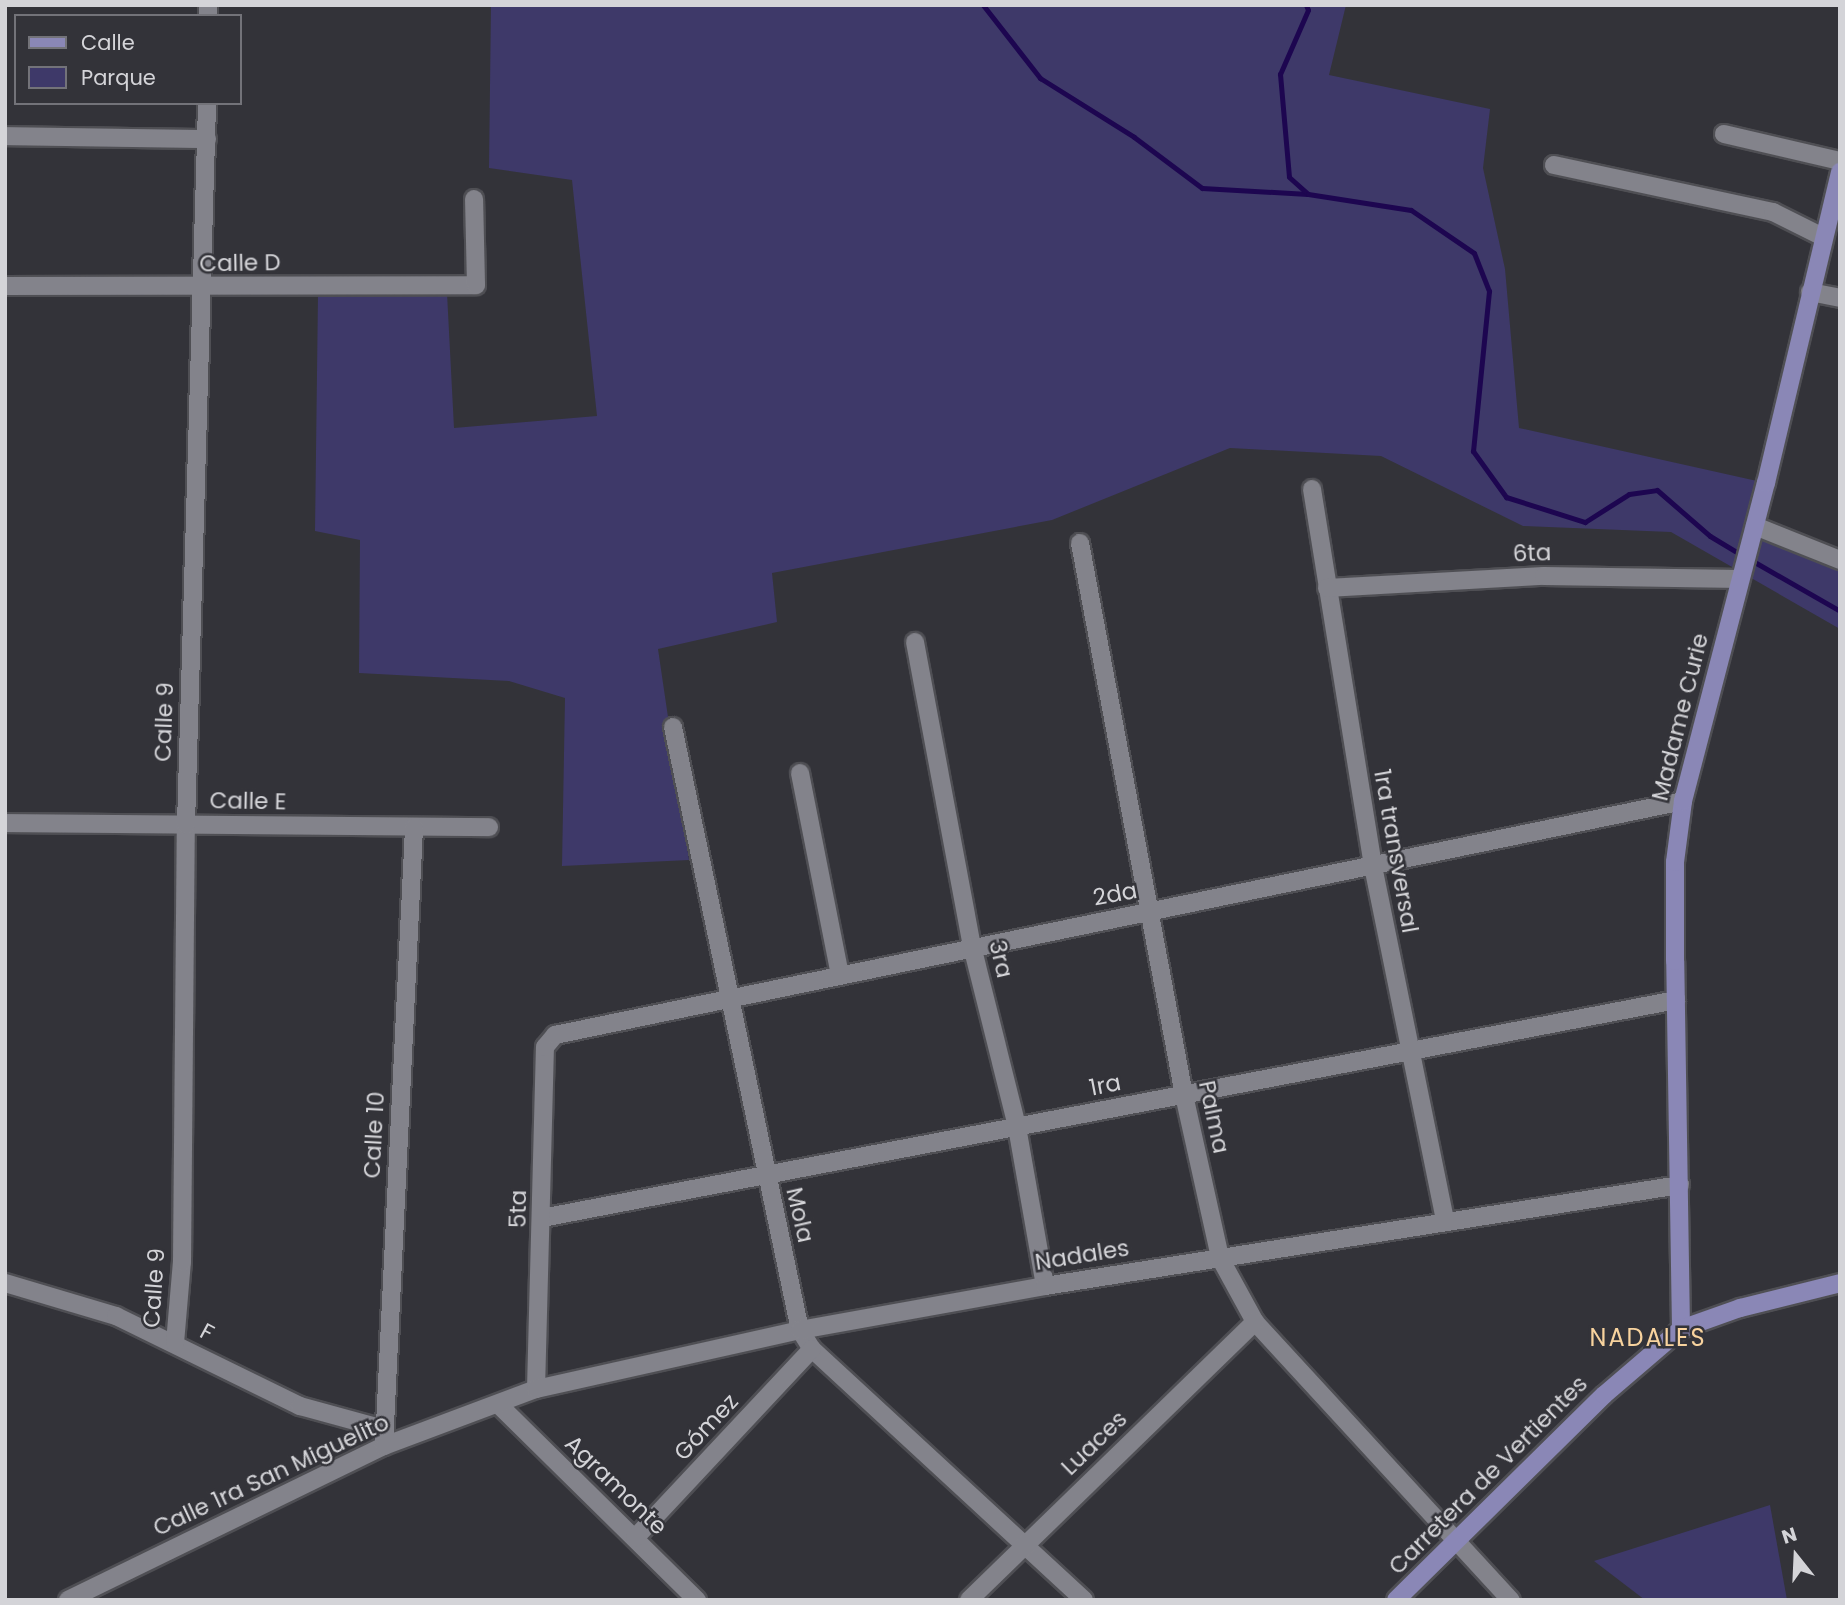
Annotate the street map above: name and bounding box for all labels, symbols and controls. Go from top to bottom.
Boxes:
legend [14,14,242,105]
text: Calle [81,28,135,57]
text: Parque [81,63,156,92]
street label: Calle D [199,248,281,278]
street label: 6ta [1512,539,1552,567]
street label: Madame Curie [1646,630,1714,804]
street label: Calle 9 [149,682,179,762]
street label: 1ra transversal [1368,767,1424,935]
street label: Calle E [209,787,287,815]
street label: 2da [1091,876,1139,912]
street label: 3ra [983,938,1019,980]
street label: 1ra [1087,1068,1123,1102]
street label: Palma [1193,1078,1235,1156]
street label: Calle 10 [358,1091,390,1179]
street label: Mola [780,1185,820,1245]
street label: 5ta [504,1190,532,1228]
street label: Nadales [1033,1234,1131,1276]
street label: Calle 9 [137,1247,171,1329]
street label: F [195,1317,219,1347]
district label: NADALES [1590,1324,1706,1352]
street label: Carretera de Vertientes [1383,1370,1593,1580]
street label: Gómez [668,1388,744,1466]
street label: Luaces [1055,1405,1133,1481]
street label: Calle 1ra San Miguelito [149,1408,393,1542]
street label: Agramonte [559,1430,673,1540]
north arrow [1761,1521,1831,1591]
text: N [1778,1521,1800,1551]

